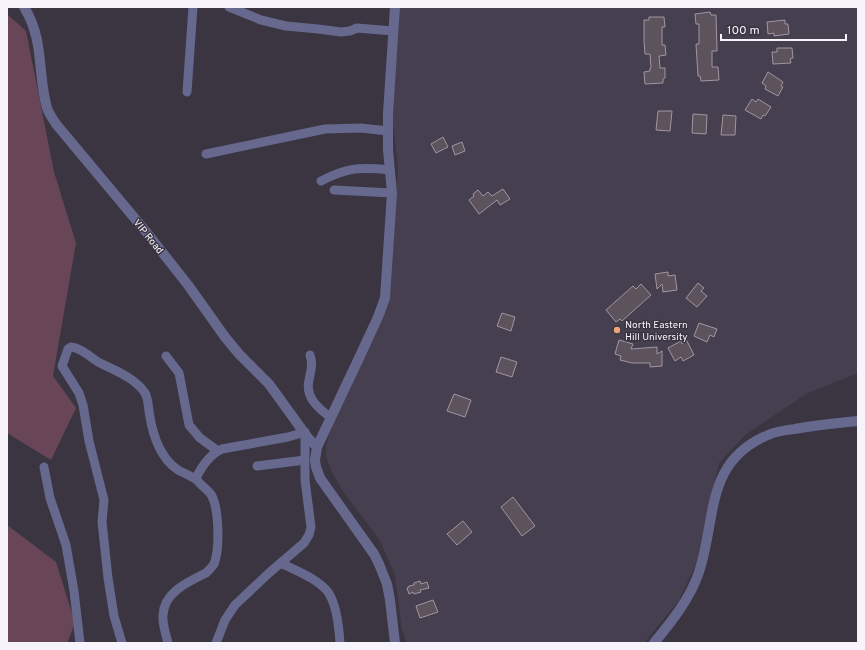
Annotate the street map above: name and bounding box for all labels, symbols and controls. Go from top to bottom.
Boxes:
scale bar [721,16,846,42]
text: 100 m [727,23,760,39]
street label: VIP Road [130,217,166,257]
place label: North Eastern Hill University [625,319,688,344]
marker: North Eastern Hill University [612,325,622,335]

